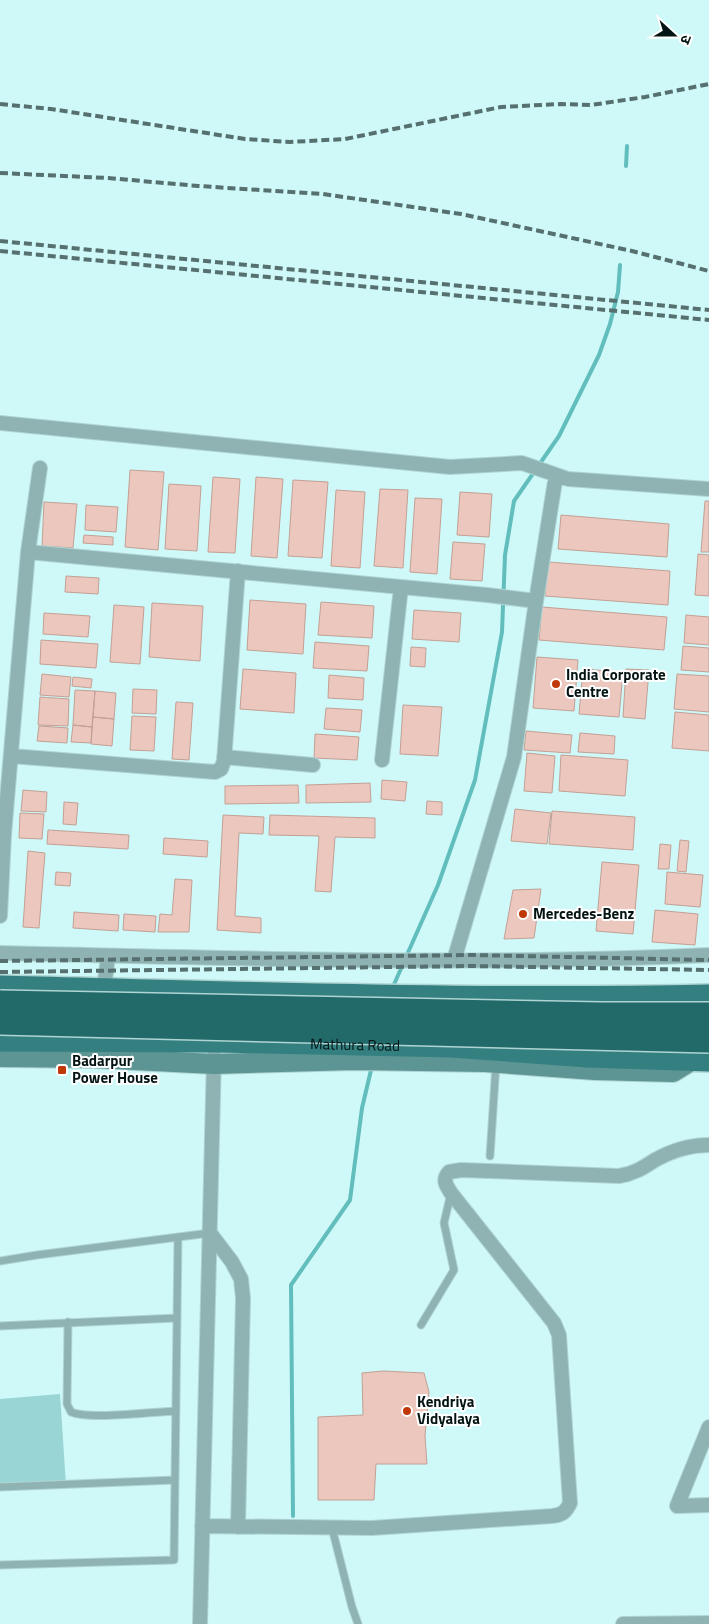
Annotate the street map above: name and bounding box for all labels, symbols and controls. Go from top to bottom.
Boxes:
north arrow [649,10,699,60]
text: उ [675,32,698,48]
place label: India Corporate Centre [566,663,666,703]
marker: India Corporate Centre [550,678,562,690]
place label: Mercedes-Benz [533,902,634,925]
marker: Mercedes-Benz [517,908,529,920]
street label: Mathura Road [310,1032,400,1057]
place label: Badarpur Power House [72,1049,158,1089]
marker: Badarpur Power House [56,1064,68,1076]
place label: Kendriya Vidyalaya [417,1390,480,1430]
marker: Kendriya Vidyalaya [401,1405,413,1417]

